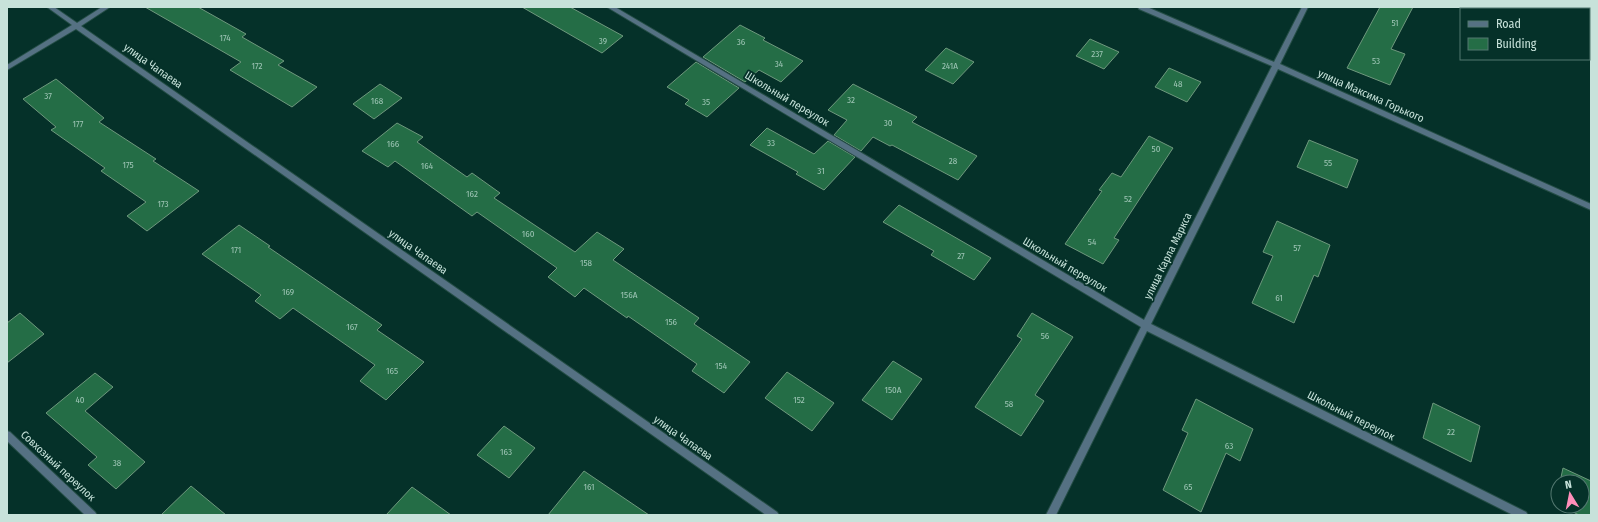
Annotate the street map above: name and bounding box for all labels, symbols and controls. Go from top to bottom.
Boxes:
legend [1460,8,1590,60]
text: Road [1496,17,1521,31]
house number: 51 [1391,18,1399,28]
house number: 174 [219,33,231,43]
house number: 39 [599,36,607,46]
house number: 36 [737,37,746,47]
text: Building [1496,37,1537,51]
street label: улица Чапаева [121,41,185,91]
house number: 237 [1091,49,1103,59]
house number: 53 [1372,56,1380,66]
house number: 34 [775,59,784,69]
house number: 172 [251,61,263,71]
house number: 241А [942,61,958,71]
street label: улица Максима Горького [1316,67,1426,125]
street label: Школьный переулок [742,69,832,130]
house number: 48 [1174,79,1183,89]
house number: 37 [44,91,52,101]
house number: 32 [847,95,855,105]
house number: 168 [371,96,384,106]
house number: 35 [702,97,710,107]
house number: 30 [884,118,893,128]
house number: 177 [73,119,84,129]
house number: 33 [767,138,775,148]
house number: 166 [387,139,400,149]
house number: 50 [1152,144,1161,154]
house number: 28 [949,156,958,166]
house number: 55 [1324,158,1332,168]
house number: 175 [122,160,134,170]
house number: 164 [421,161,434,171]
house number: 31 [817,166,825,176]
house number: 162 [466,189,478,199]
house number: 52 [1124,194,1132,204]
house number: 173 [157,199,169,209]
street label: улица Карла Маркса [1141,211,1195,301]
street label: улица Чапаева [386,227,450,277]
house number: 160 [522,229,535,239]
street label: Школьный переулок [1020,235,1110,296]
house number: 54 [1088,237,1097,247]
house number: 57 [1293,243,1301,253]
house number: 171 [231,245,241,255]
house number: 27 [957,251,965,261]
house number: 158 [580,258,593,268]
house number: 169 [282,287,294,297]
house number: 156А [621,290,638,300]
house number: 61 [1275,293,1283,303]
house number: 156 [665,317,678,327]
house number: 167 [346,322,358,332]
house number: 56 [1041,331,1050,341]
house number: 154 [715,361,728,371]
house number: 165 [386,366,398,376]
house number: 150А [884,385,902,395]
street label: Школьный переулок [1305,388,1398,444]
house number: 40 [75,395,85,405]
house number: 152 [793,395,805,405]
house number: 58 [1005,399,1014,409]
street label: улица Чапаева [651,413,715,463]
house number: 22 [1447,427,1455,437]
street label: Совхозный переулок [18,428,99,504]
house number: 63 [1225,441,1233,451]
house number: 163 [500,447,512,457]
house number: 38 [113,458,122,468]
north arrow [1550,474,1590,514]
text: N [1564,478,1573,492]
house number: 161 [583,482,595,492]
house number: 65 [1184,482,1192,492]

